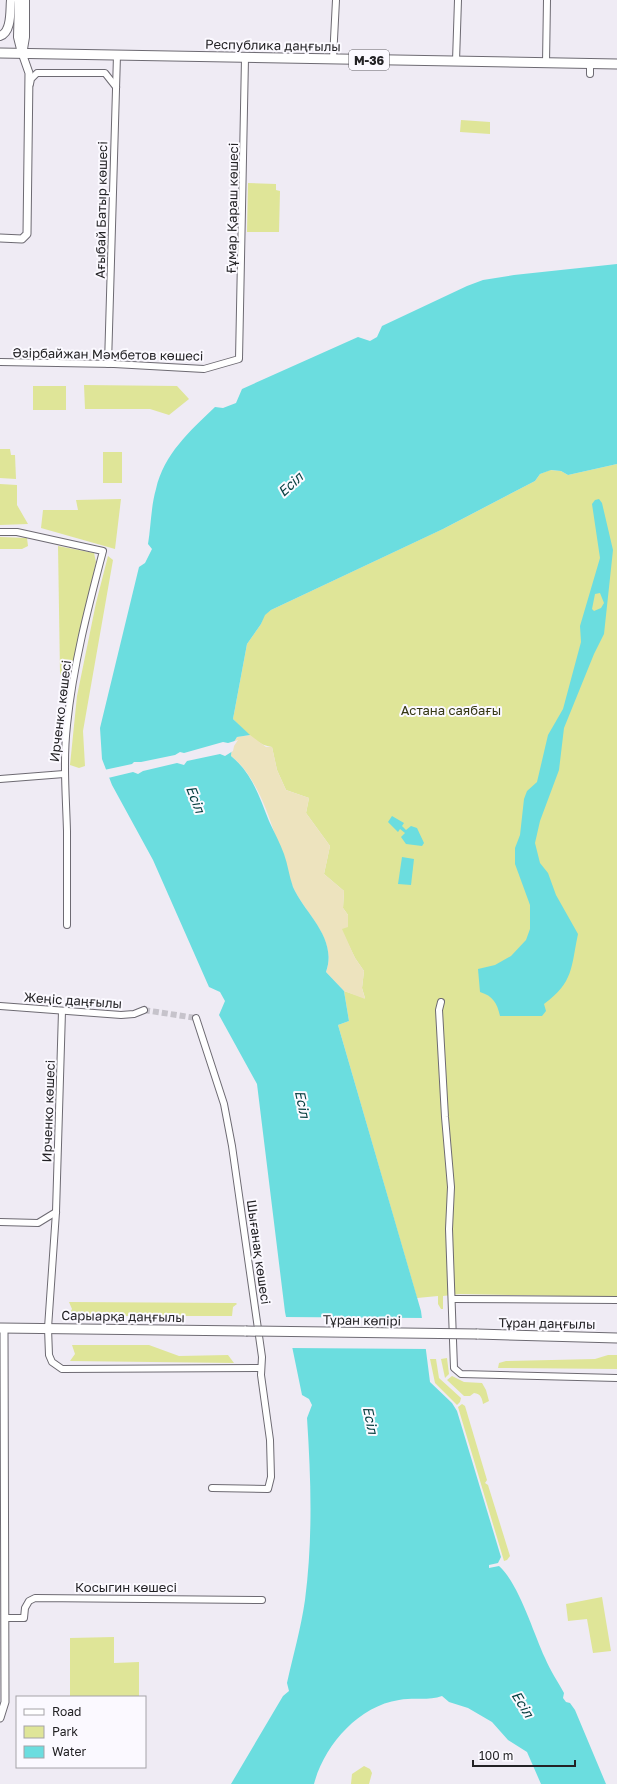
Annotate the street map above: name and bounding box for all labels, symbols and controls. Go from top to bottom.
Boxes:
street label: Республика даңғылы [205,36,341,54]
road number: M-36 [349,50,389,70]
street label: Ағыбай Батыр көшесі [92,141,110,279]
street label: Ғұмар Қараш көшесі [223,143,241,273]
street label: Әзірбайжан Мәмбетов көшесі [12,344,204,364]
water label: Есіл [274,468,307,500]
street label: Ирченко көшесі [46,659,74,763]
park label: Астана саябағы [401,702,501,718]
water label: Есіл [183,783,209,816]
street label: Жеңіс даңғылы [23,989,123,1011]
street label: Ирченко көшесі [38,1060,58,1162]
water label: Есіл [292,1089,314,1120]
street label: Шығанақ көшесі [244,1199,274,1305]
street label: Сарыарқа даңғылы [61,1307,185,1325]
street label: Тұран көпірі [323,1311,401,1329]
street label: Тұран даңғылы [498,1314,596,1332]
water label: Есіл [360,1405,382,1436]
street label: Косыгин көшесі [75,1579,177,1595]
water label: Есіл [508,1688,538,1721]
legend [16,1696,146,1768]
text: Road [52,1704,81,1719]
text: Park [52,1724,78,1739]
scale bar [473,1742,575,1768]
text: Water [52,1744,86,1759]
text: 100 m [479,1748,513,1763]

